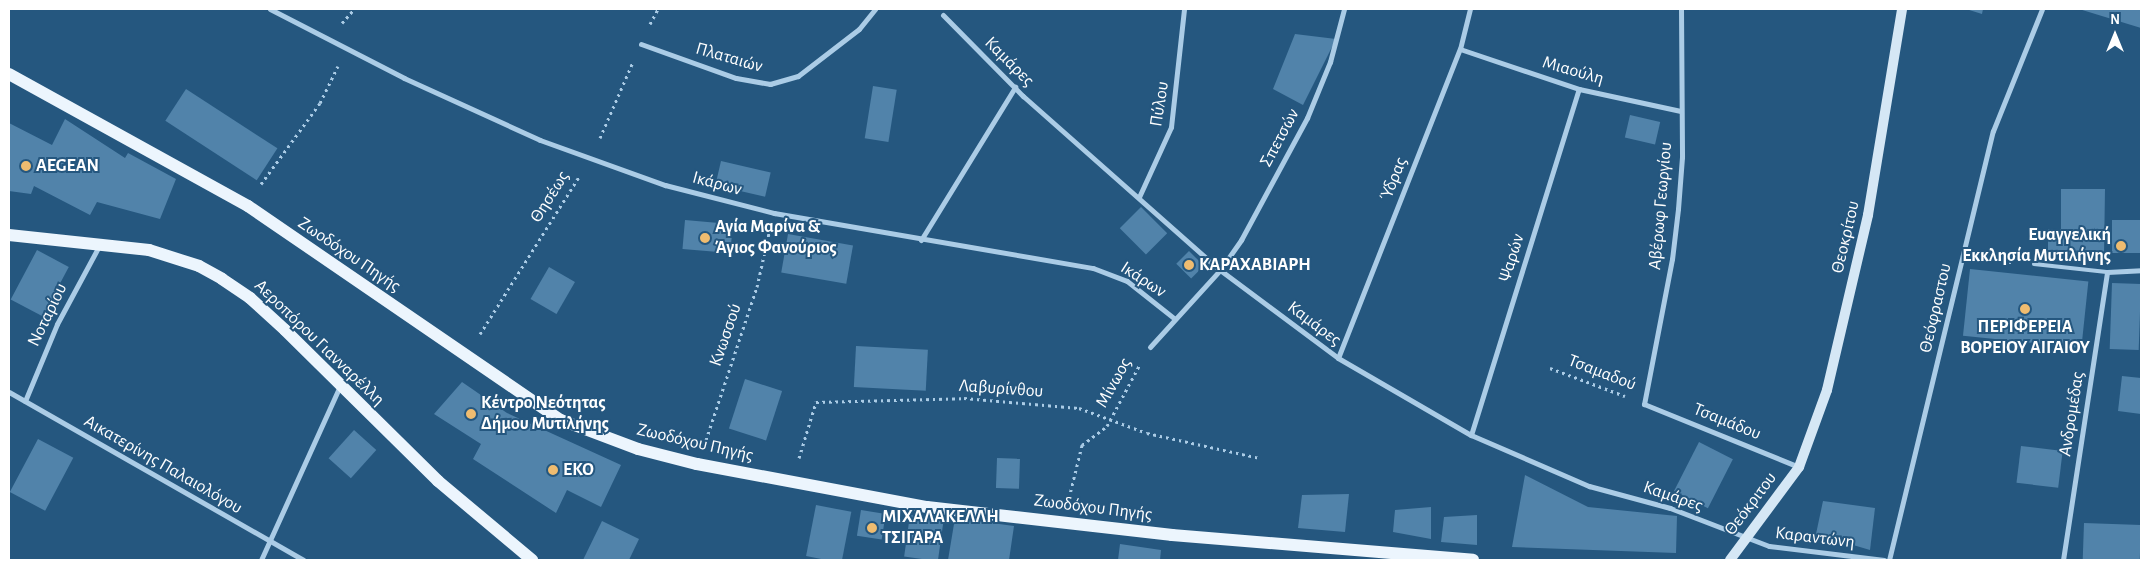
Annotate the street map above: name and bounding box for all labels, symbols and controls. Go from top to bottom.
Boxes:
north arrow [2090,10,2140,60]
text: N [2110,13,2120,27]
street label: Καμάρες [980,33,1038,91]
street label: Πλαταιών [693,38,765,78]
street label: Μιαούλη [1540,52,1606,90]
street label: Πύλου [1146,80,1174,128]
street label: Σπετσών [1256,105,1304,171]
street label: Αβέρωφ Γεωργίου [1645,141,1677,271]
street label: Ύδρας [1376,154,1412,204]
place label: AEGEAN [36,155,99,177]
marker: AEGEAN [20,160,32,172]
street label: Θησέως [526,167,574,227]
street label: Ικάρων [690,167,744,201]
street label: Θεοκρίτου [1827,199,1865,275]
street label: Ζωοδόχου Πηγής [294,213,404,297]
place label: Αγία Μαρίνα & Άγιος Φανούριος [715,217,837,260]
place label: Ευαγγελική Εκκλησία Μυτιλήνης [1962,225,2111,268]
street label: Ψαρών [1494,231,1530,285]
marker: Αγία Μαρίνα & Άγιος Φανούριος [699,232,711,244]
marker: Ευαγγελική Εκκλησία Μυτιλήνης [2115,240,2127,252]
place label: ΚΑΡΑΧΑΒΙΑΡΗ [1199,254,1311,276]
street label: Ικάρων [1116,257,1170,303]
marker: ΚΑΡΑΧΑΒΙΑΡΗ [1183,259,1195,271]
street label: Θεόφραστου [1915,261,1957,355]
street label: Αεροπόρου Γιανναρέλλη [249,275,389,411]
street label: Νοταρίου [23,280,73,350]
street label: Καμάρες [1283,297,1345,351]
street label: Κνωσσού [705,301,747,369]
marker: ΠΕΡΙΦΕΡΕΙΑ ΒΟΡΕΙΟΥ ΑΙΓΑΙΟΥ [2019,303,2031,315]
place label: ΠΕΡΙΦΕΡΕΙΑ ΒΟΡΕΙΟΥ ΑΙΓΑΙΟΥ [1960,317,2090,359]
street label: Τσαμαδού [1565,350,1639,396]
street label: Μίνωος [1092,354,1136,412]
street label: Ανδρομέδας [2055,370,2089,458]
street label: Λαβυρίνθου [958,375,1044,403]
place label: Κέντρο Νεότητας Δήμου Μυτιλήνης [481,393,609,436]
street label: Τσαμάδου [1690,399,1764,445]
marker: Κέντρο Νεότητας Δήμου Μυτιλήνης [465,408,477,420]
street label: Αικατερίνης Παλαιολόγου [80,411,246,519]
street label: Ζωοδόχου Πηγής [635,419,755,467]
place label: EKO [563,459,594,481]
marker: EKO [547,464,559,476]
street label: Θεόκριτου [1720,468,1782,540]
street label: Καμάρες [1640,477,1706,517]
street label: Ζωοδόχου Πηγής [1033,490,1153,526]
place label: ΜΙΧΑΛΑΚΕΛΛΗ ΤΣΙΓΑΡΑ [882,507,999,550]
marker: ΜΙΧΑΛΑΚΕΛΛΗ ΤΣΙΓΑΡΑ [866,522,878,534]
street label: Καραντώνη [1774,522,1856,554]

